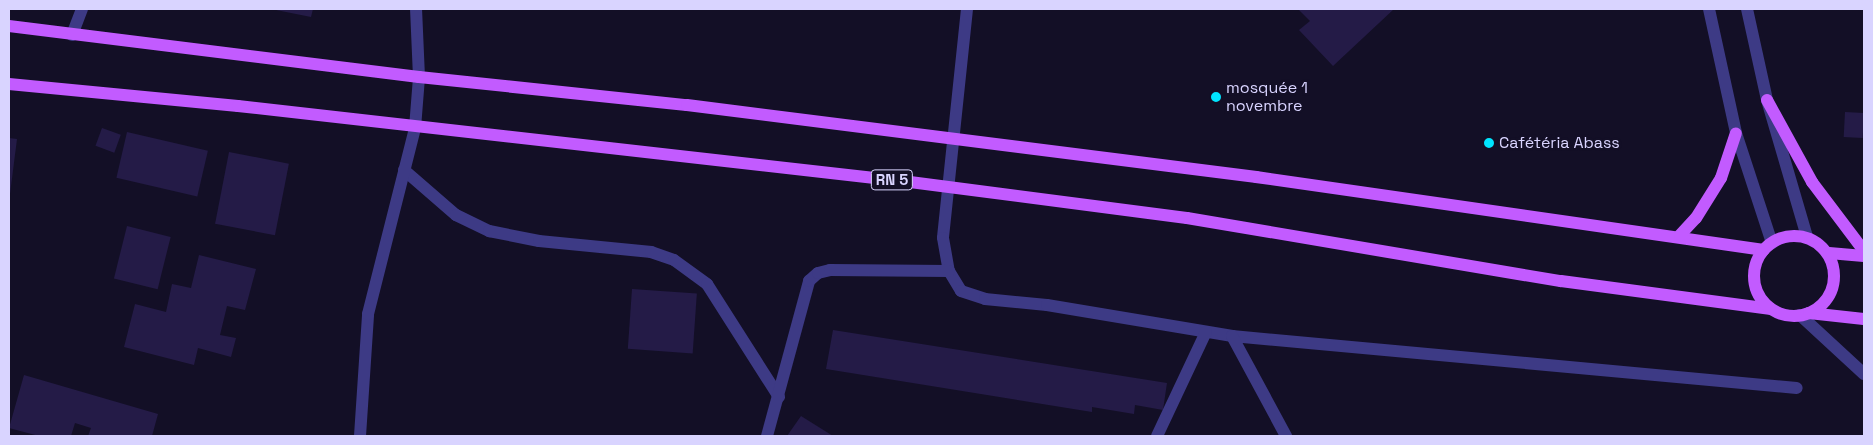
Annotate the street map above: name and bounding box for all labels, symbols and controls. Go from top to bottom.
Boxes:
place label: mosquée 1 novembre [1226,78,1308,116]
marker: mosquée 1 novembre [1210,91,1222,103]
place label: Cafétéria Abass [1499,133,1620,153]
marker: Cafétéria Abass [1483,137,1495,149]
road number: RN 5 [871,168,913,192]

